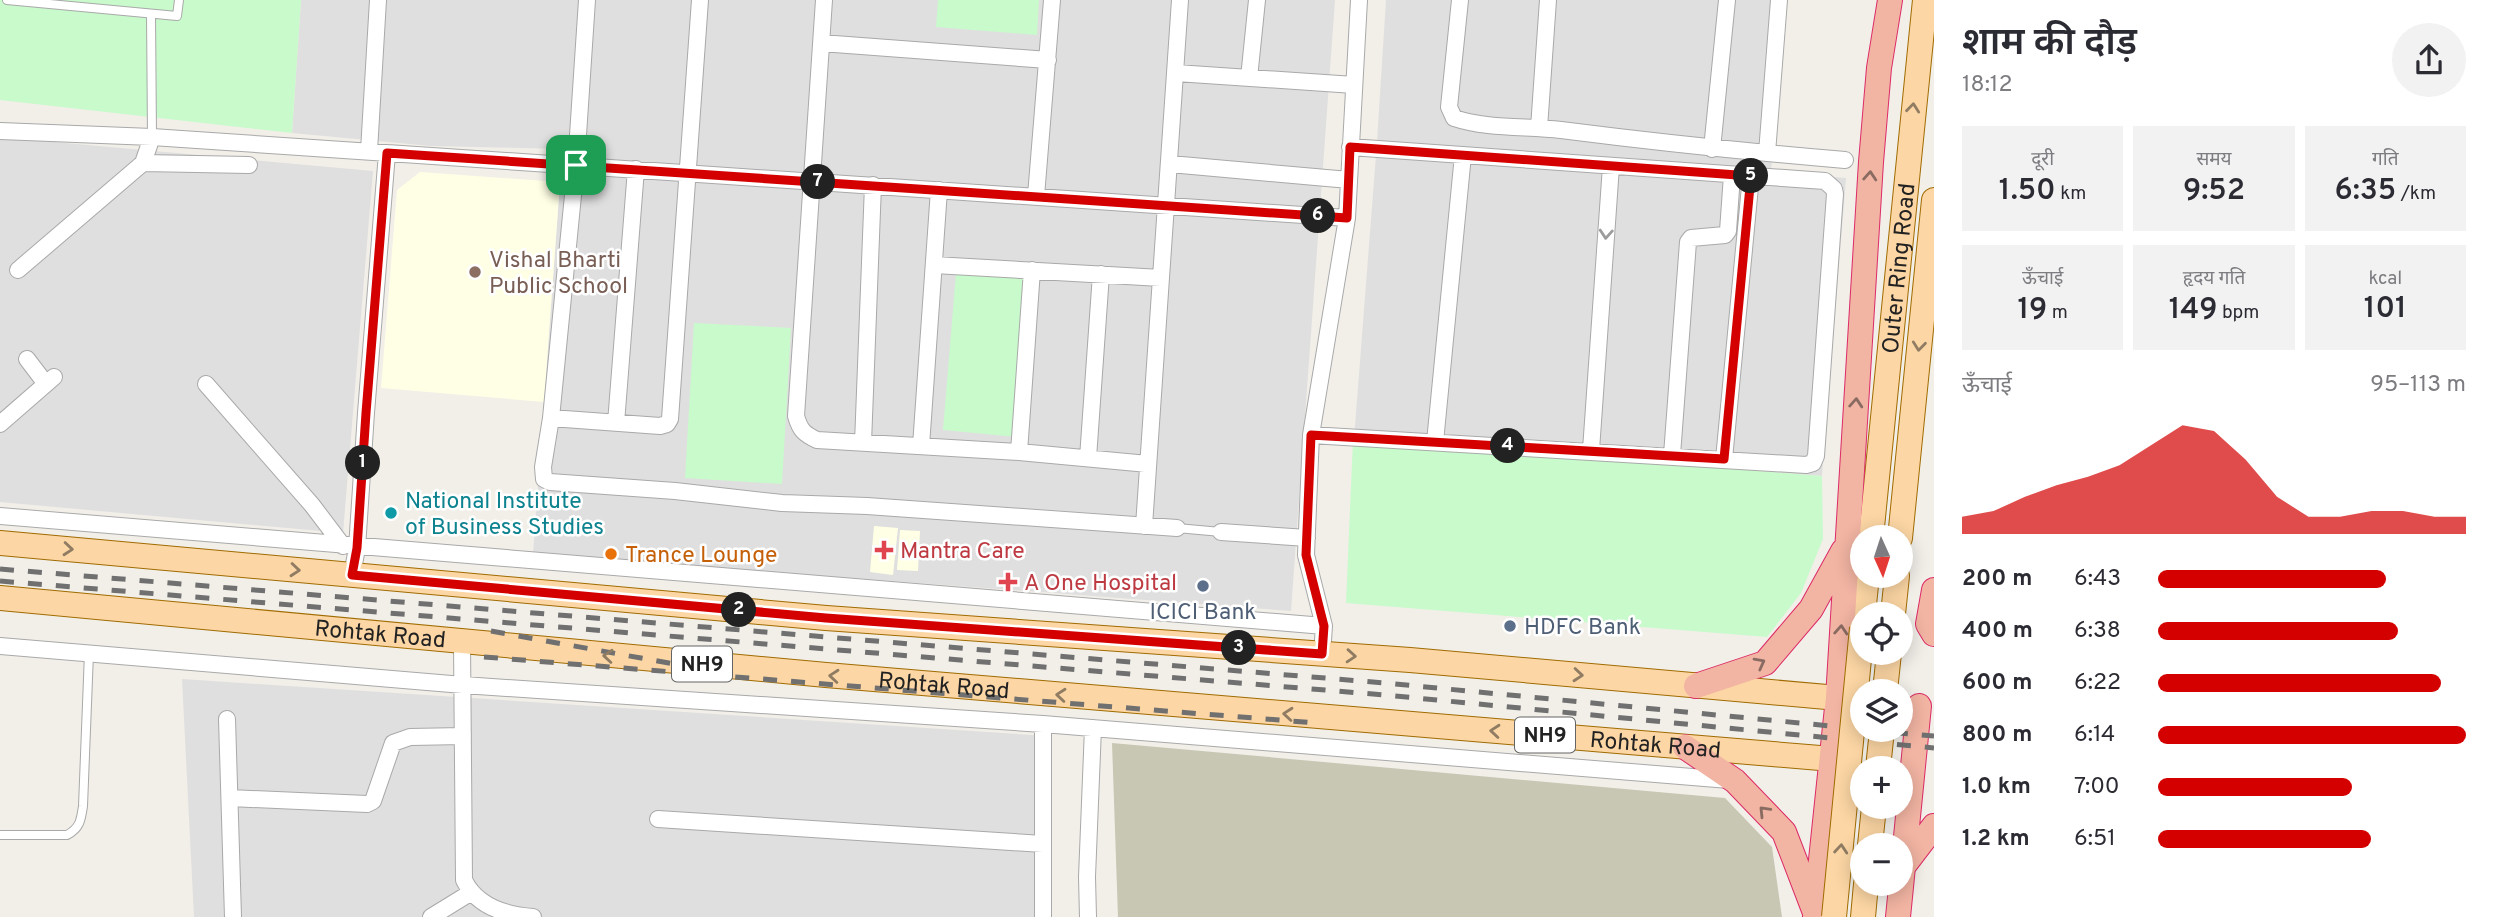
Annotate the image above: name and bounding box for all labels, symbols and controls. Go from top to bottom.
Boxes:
text: शाम की दौड़ [1962,20,2137,69]
button: share [2392,23,2466,97]
text: 18:12 [1962,71,2012,100]
one-way arrow [1906,102,1921,113]
pin [546,135,606,195]
icon: arrive [557,146,595,184]
text: दूरी [2031,148,2054,172]
text: समय [2196,148,2232,172]
text: गति [2372,148,2399,172]
pin: 5 [1734,158,1768,194]
text: 5 [1745,163,1756,187]
pin: 7 [800,164,836,200]
text: 7 [812,169,823,193]
one-way arrow [1862,170,1877,181]
text: 1.50 [1999,173,2056,210]
text: 9:52 [2183,173,2245,210]
text: 6:35 [2334,173,2396,210]
street label: Outer Ring Road [1878,182,1923,355]
text: km [2056,182,2086,206]
text: /km [2396,182,2436,206]
pin: 6 [1300,198,1336,234]
text: 6 [1312,203,1323,227]
one-way arrow [1599,229,1614,240]
place label: Vishal Bharti Public School [489,247,628,302]
marker: Vishal Bharti Public School [467,264,483,280]
text: ऊँचाई [2022,267,2063,291]
text: हृदय गति [2183,267,2245,291]
text: kcal [2368,267,2402,291]
text: 101 [2364,291,2407,328]
text: 19 [2017,292,2047,329]
text: 149 [2169,292,2217,329]
text: m [2047,301,2068,325]
text: bpm [2217,301,2259,325]
one-way arrow [1912,340,1927,352]
text: 95–113 m [2370,371,2466,400]
text: ऊँचाई [1962,372,2012,401]
one-way arrow [1848,397,1863,408]
pin: 4 [1490,428,1526,464]
text: 4 [1501,433,1514,457]
pin: 1 [346,446,380,480]
text: 1 [359,450,366,474]
place label: National Institute of Business Studies [405,488,604,543]
marker: National Institute of Business Studies [383,505,399,521]
north arrow [1850,525,1913,588]
map controls [1850,525,1913,896]
place label: Mantra Care [900,538,1025,567]
marker: Mantra Care [874,540,894,560]
one-way arrow [63,541,74,556]
place label: Trance Lounge [625,542,777,571]
marker: Trance Lounge [603,546,619,562]
one-way arrow [289,562,300,577]
text: 200 m [1962,565,2032,594]
text: 6:43 [2074,565,2121,594]
place label: A One Hospital [1024,570,1177,599]
marker: A One Hospital [998,572,1018,592]
marker: ICICI Bank [1195,578,1211,594]
pin: 2 [722,592,756,628]
text: 2 [733,597,744,621]
place label: ICICI Bank [1149,599,1257,628]
button: locate [1850,602,1913,665]
place label: HDFC Bank [1524,614,1641,643]
street label: Rohtak Road [313,615,447,656]
text: 400 m [1962,617,2033,646]
text: 6:38 [2074,617,2121,646]
marker: HDFC Bank [1502,618,1518,634]
one-way arrow [1833,624,1848,635]
pin: 3 [1222,630,1256,666]
text: 3 [1233,635,1244,659]
road number: NH9 [672,646,732,682]
one-way arrow [1346,648,1357,663]
one-way arrow [602,649,613,664]
one-way arrow [1752,657,1765,671]
street label: Rohtak Road [877,667,1011,707]
one-way arrow [1573,667,1584,682]
one-way arrow [829,669,840,684]
text: 600 m [1962,669,2032,698]
text: 6:22 [2074,669,2121,698]
button: layers [1850,679,1913,742]
one-way arrow [1055,688,1066,703]
one-way arrow [1282,707,1293,722]
road number: NH9 [1515,718,1575,752]
text: 800 m [1962,721,2032,750]
text: 6:14 [2074,721,2115,750]
one-way arrow [1489,724,1500,739]
street label: Rohtak Road [1589,727,1722,767]
button: + [1850,756,1913,819]
text: 1.0 km [1962,773,2031,802]
text: 7:00 [2074,773,2120,802]
one-way arrow [1759,806,1772,819]
text: 1.2 km [1962,825,2030,854]
text: 6:51 [2074,825,2116,854]
button: − [1850,833,1913,896]
one-way arrow [1833,843,1848,854]

